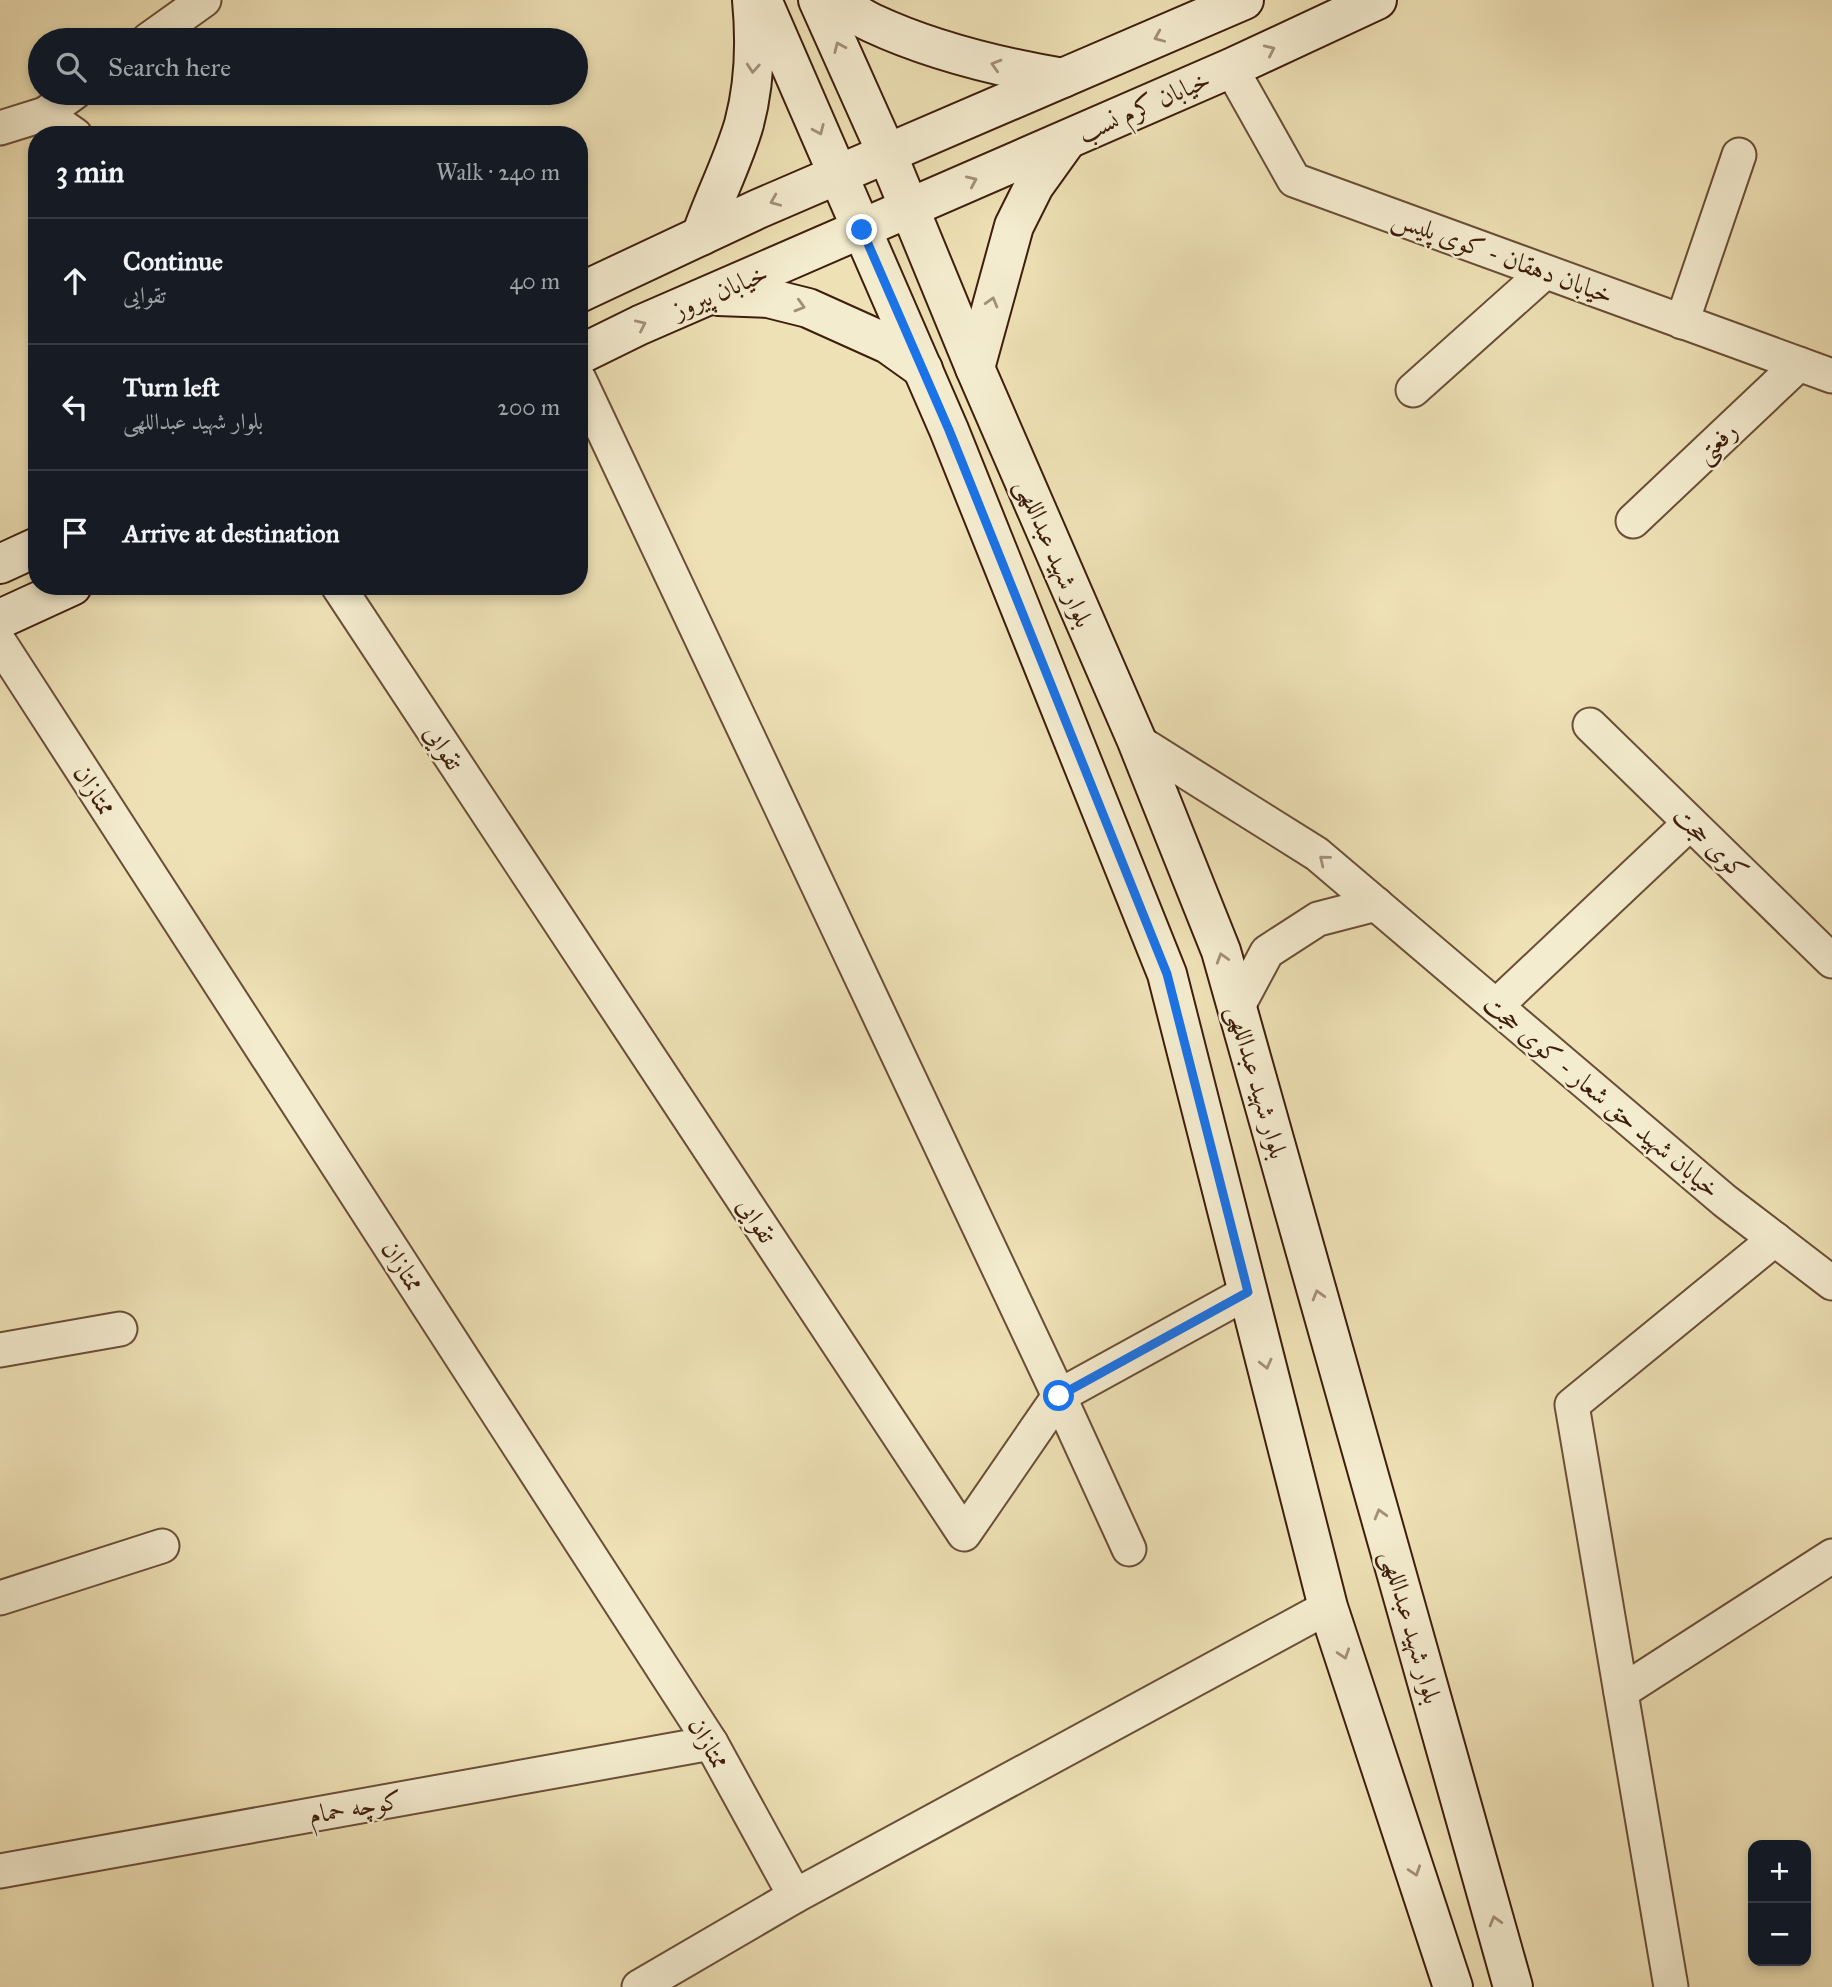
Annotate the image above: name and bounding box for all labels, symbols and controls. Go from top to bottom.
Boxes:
search box [28,28,588,105]
one-way arrow [1153,29,1166,43]
one-way arrow [833,41,847,54]
one-way arrow [1263,44,1275,58]
icon: search [52,48,90,86]
text: Search here [108,51,231,83]
one-way arrow [991,58,1003,73]
one-way arrow [746,63,761,74]
street label: خیابان کرم نسب [1073,63,1218,156]
one-way arrow [810,123,824,135]
text: 3 min [56,154,124,190]
text: Walk · 240 m [436,158,560,186]
one-way arrow [965,176,977,190]
one-way arrow [770,193,783,207]
street label: خیابان دهقان - کوی پلیس [1387,201,1618,314]
route end [846,214,877,245]
text: Continue [123,245,223,277]
street label: خیابان پیروز [665,257,774,329]
icon: ahead [56,262,94,300]
text: 40 m [510,267,560,295]
text: تقوایی [123,281,166,309]
one-way arrow [984,296,998,308]
one-way arrow [794,298,806,313]
one-way arrow [634,319,646,333]
text: Turn left [123,371,219,403]
icon: left [56,388,94,426]
text: 200 m [498,393,560,421]
text: بلوار شهید عبداللهی [123,407,263,435]
street label: رفعتی [1688,414,1746,472]
street label: بلوار شهید عبداللهی [1007,474,1101,633]
icon: arrive [56,514,94,552]
text: Arrive at destination [123,517,340,549]
street label: تقوایی [417,718,471,777]
street label: ممتازان [67,758,123,822]
street label: کوی حجت [1666,799,1756,888]
one-way arrow [1319,855,1331,868]
one-way arrow [1216,952,1231,964]
street label: خیابان شهید حق شعار - کوی حجت [1476,987,1727,1205]
street label: بلوار شهید عبداللهی [1219,1001,1295,1163]
street label: تقوایی [730,1191,784,1250]
street label: ممتازان [375,1234,431,1298]
one-way arrow [1311,1289,1326,1301]
one-way arrow [1258,1358,1272,1370]
route start [1043,1380,1074,1411]
one-way arrow [1373,1508,1388,1520]
street label: بلوار شهید عبداللهی [1373,1546,1449,1708]
one-way arrow [1336,1648,1350,1660]
street label: ممتازان [681,1711,737,1775]
street label: کوچه حمام [306,1783,405,1838]
map controls [1748,1840,1811,1966]
button: + [1748,1840,1811,1903]
one-way arrow [1407,1864,1421,1876]
button: − [1748,1903,1811,1966]
one-way arrow [1488,1916,1503,1928]

